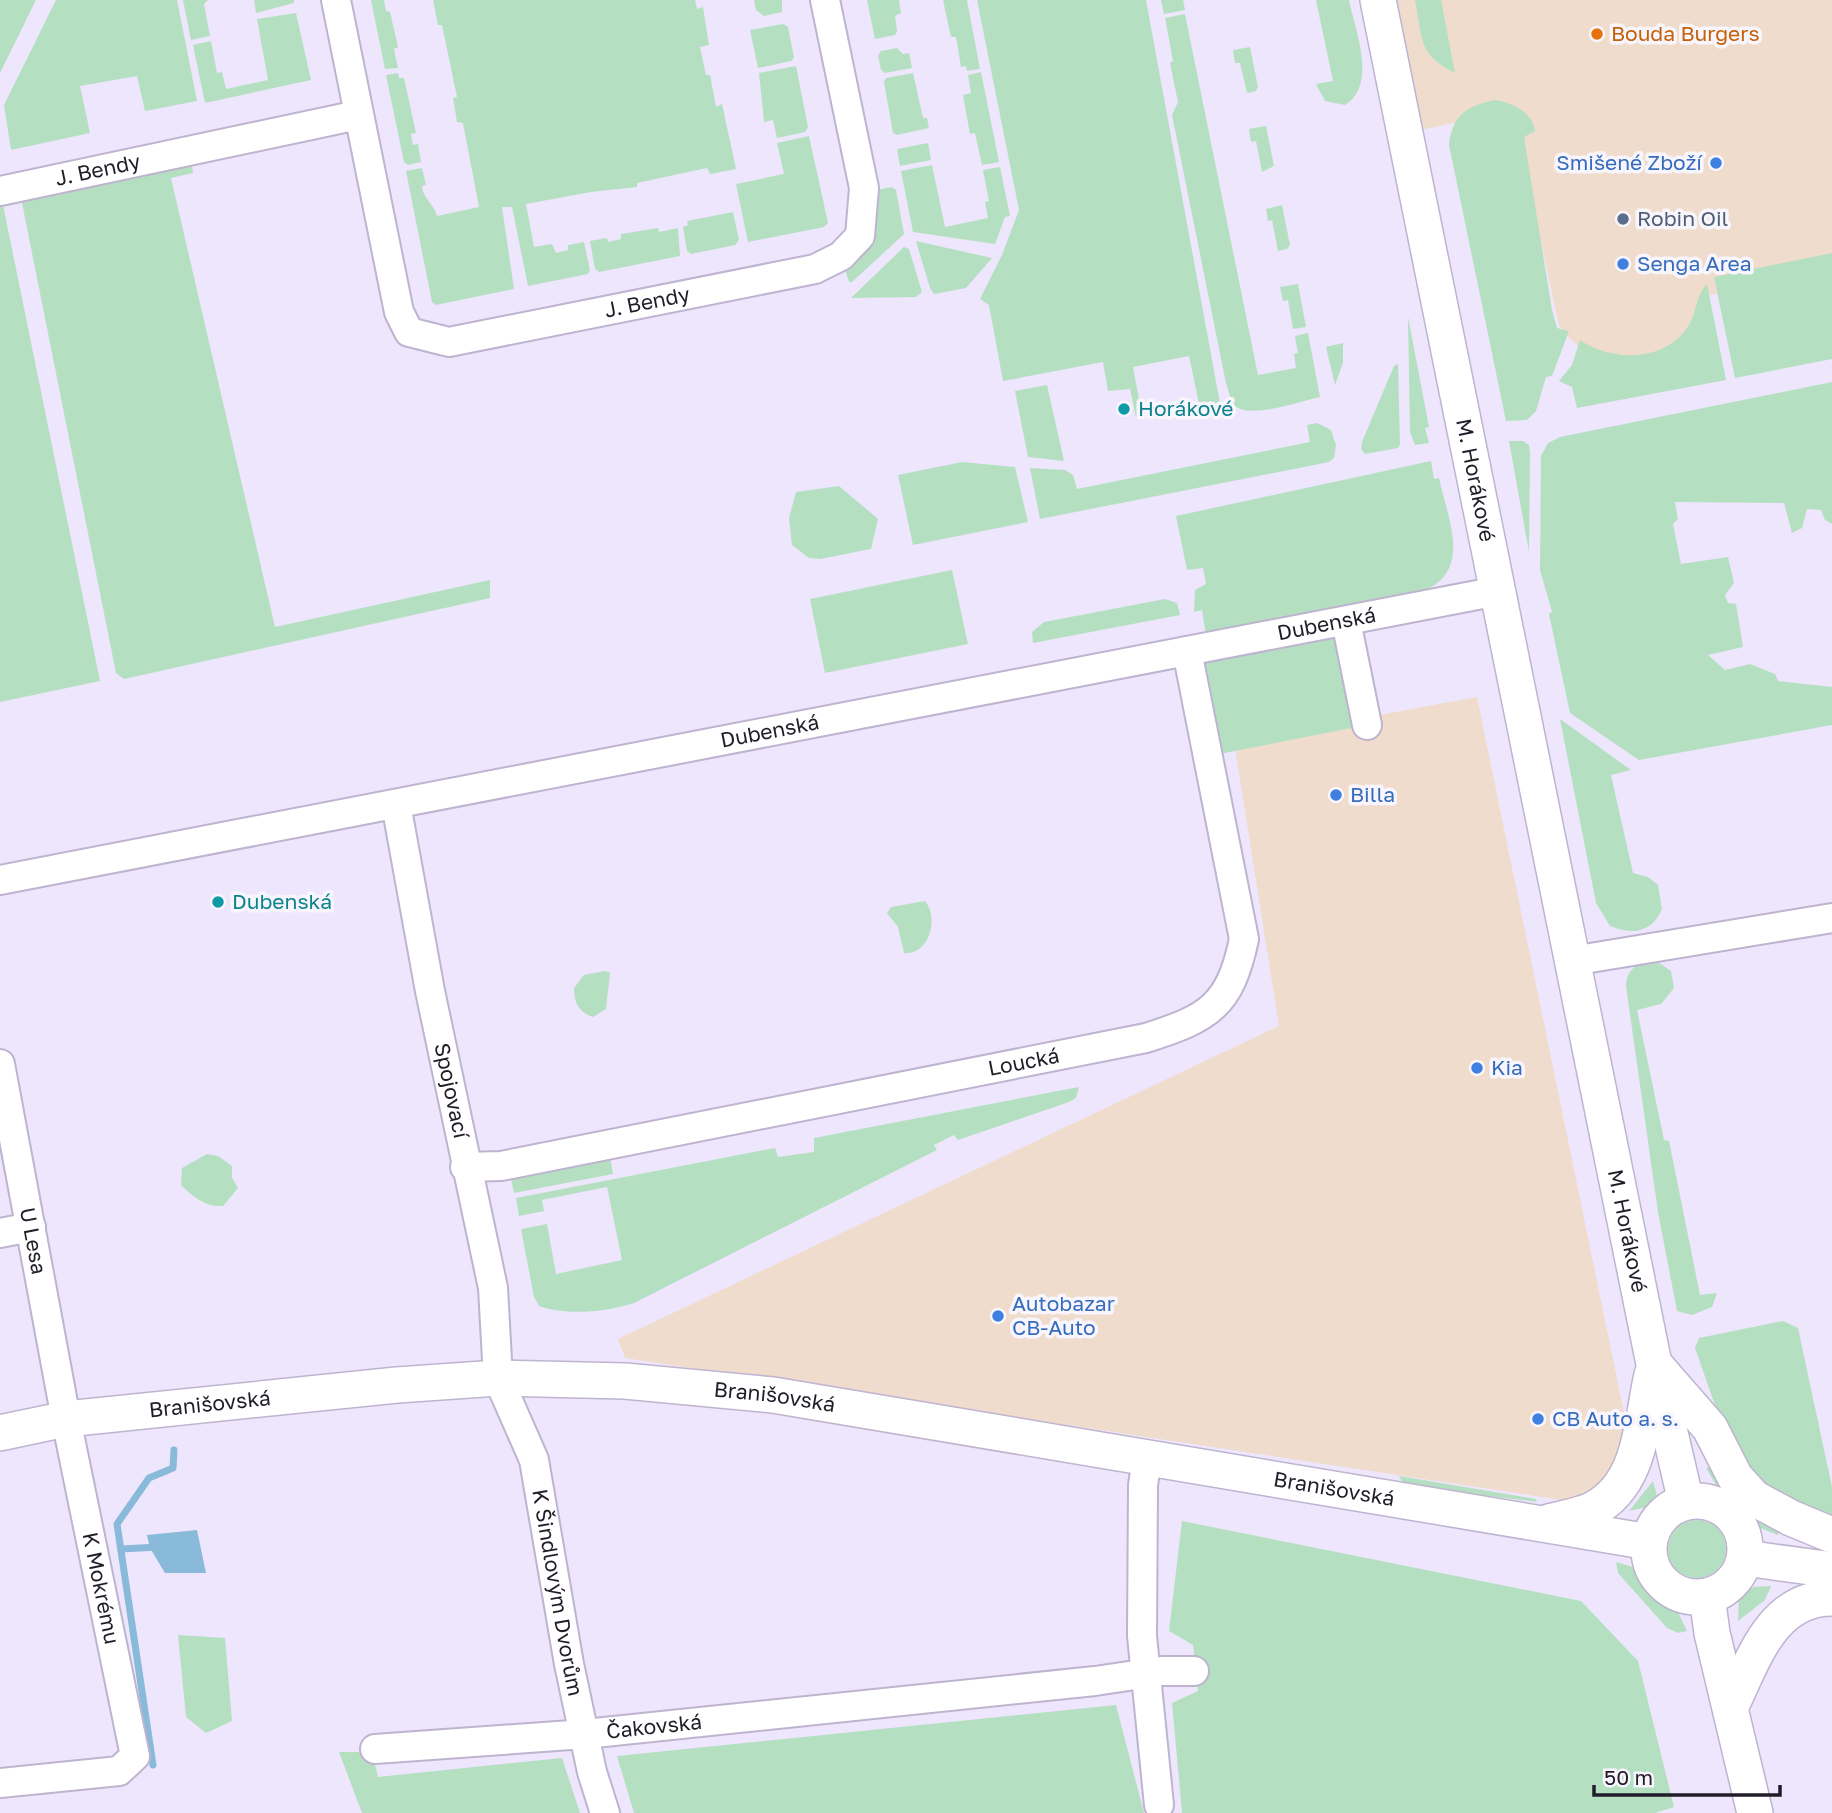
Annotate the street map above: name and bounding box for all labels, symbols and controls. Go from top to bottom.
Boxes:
place label: Bouda Burgers [1611,20,1760,46]
marker: Bouda Burgers [1589,26,1605,42]
street label: J. Bendy [53,148,143,191]
place label: Smišené Zboží [1556,149,1703,175]
marker: Smišené Zboží [1708,155,1724,171]
place label: Robin Oil [1637,205,1728,231]
marker: Robin Oil [1615,211,1631,227]
place label: Senga Area [1637,250,1752,276]
marker: Senga Area [1615,256,1631,272]
street label: J. Bendy [602,280,692,323]
place label: Horákové [1138,395,1234,421]
marker: Horákové [1116,401,1132,417]
street label: M. Horákové [1451,416,1501,544]
street label: Dubenská [1275,601,1378,645]
street label: Dubenská [718,708,821,753]
place label: Billa [1350,781,1395,807]
marker: Billa [1328,787,1344,803]
place label: Dubenská [232,888,332,914]
marker: Dubenská [210,894,226,910]
street label: Spojovací [429,1040,475,1142]
street label: Loucká [986,1042,1061,1081]
place label: Kia [1491,1054,1523,1080]
marker: Kia [1469,1060,1485,1076]
street label: M. Horákové [1603,1167,1653,1295]
street label: U Lesa [15,1205,53,1276]
place label: Autobazar CB-Auto [1012,1290,1115,1340]
marker: Autobazar CB-Auto [990,1308,1006,1324]
street label: Branišovská [713,1375,837,1417]
street label: Branišovská [148,1384,272,1422]
place label: CB Auto a. s. [1552,1405,1679,1431]
marker: CB Auto a. s. [1530,1411,1546,1427]
street label: Branišovská [1272,1465,1397,1511]
street label: K Šindlovým Dvorům [527,1487,589,1698]
street label: K Mokrému [78,1530,126,1647]
street label: Čakovská [605,1708,703,1744]
scale bar [1594,1754,1780,1798]
text: 50 m [1604,1764,1653,1790]

